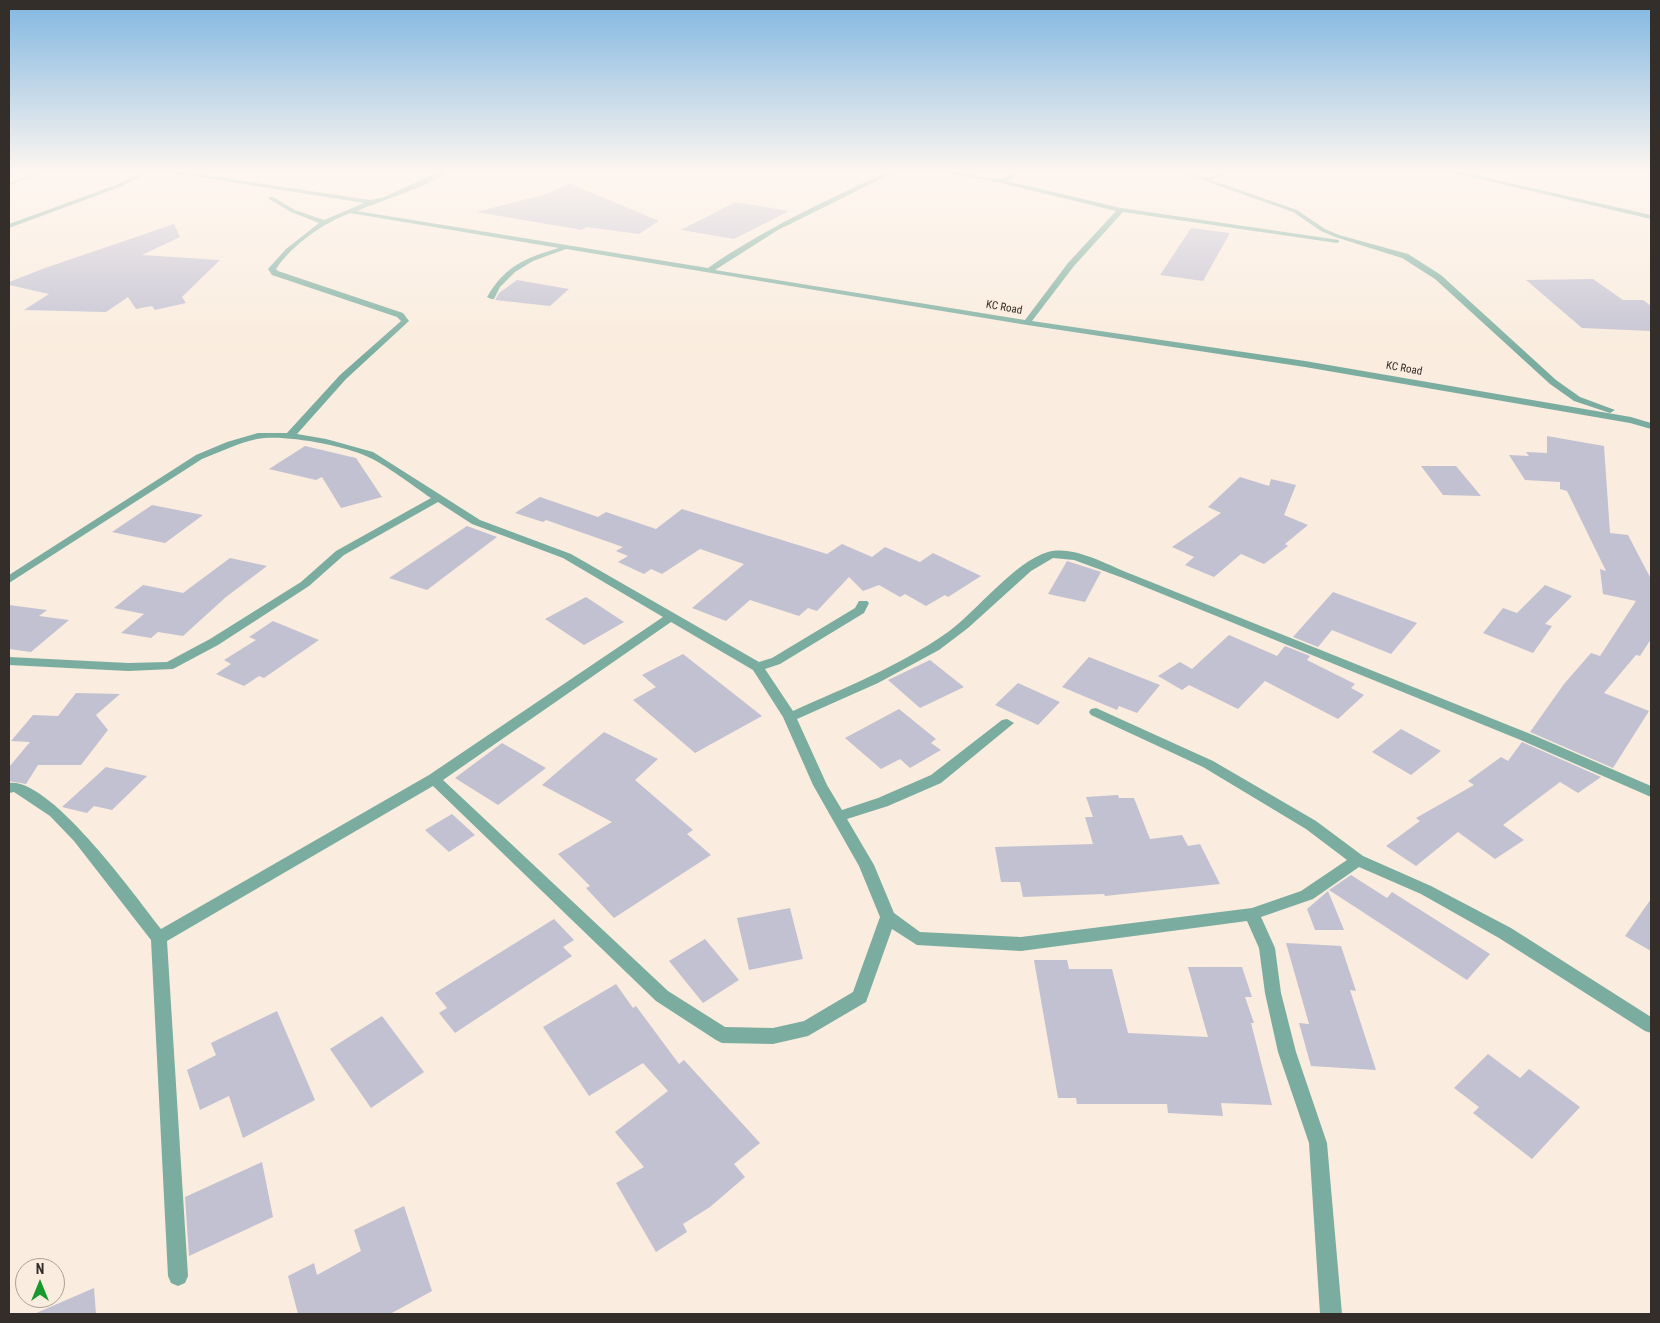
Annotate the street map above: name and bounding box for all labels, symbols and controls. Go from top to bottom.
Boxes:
street label: KC Road [985,298,1023,318]
street label: KC Road [1385,359,1423,379]
north arrow [15,1258,65,1308]
text: N [36,1261,44,1277]

